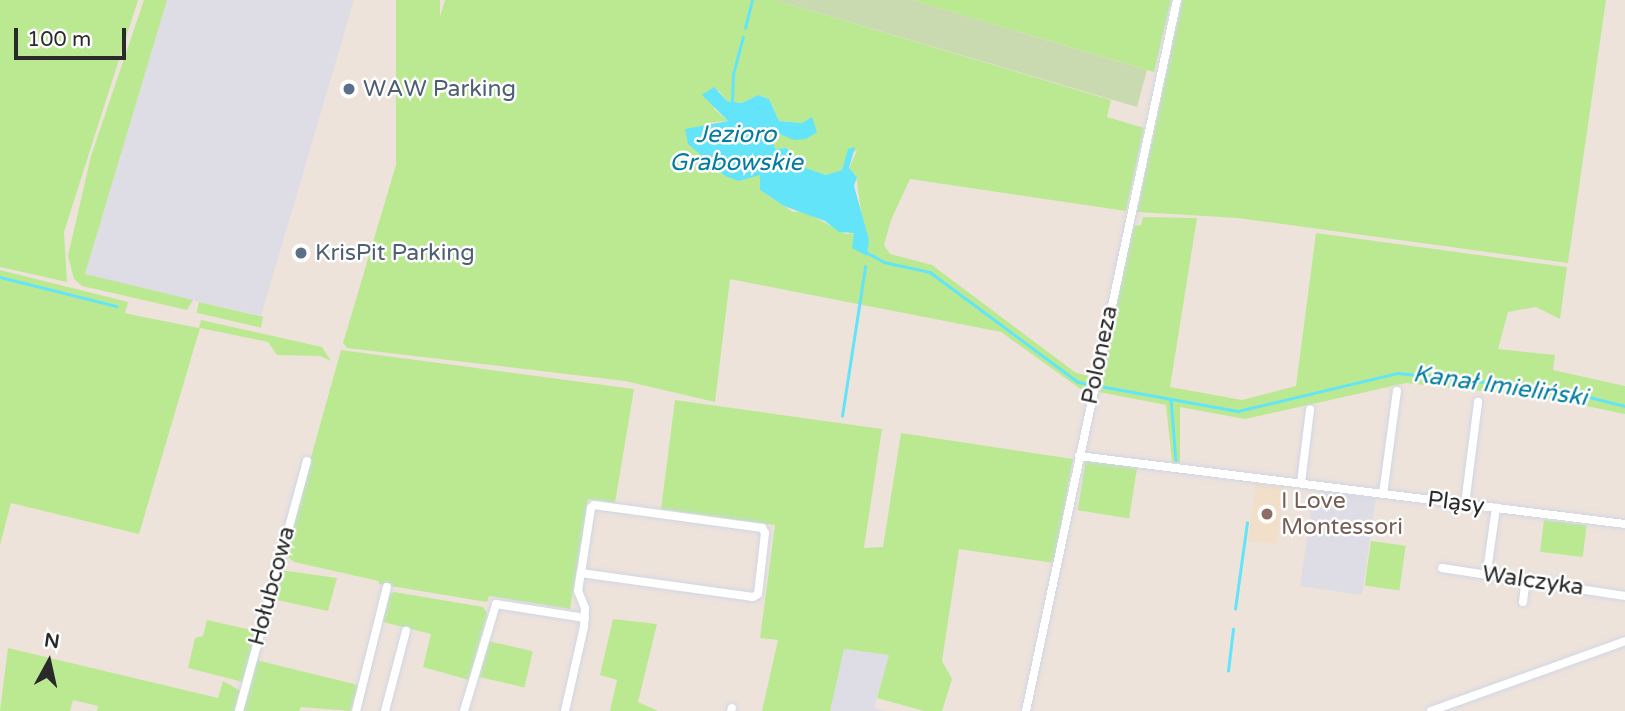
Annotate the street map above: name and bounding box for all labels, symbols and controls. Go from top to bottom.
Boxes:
scale bar [18,14,130,58]
text: 100 m [27,27,91,52]
place label: WAW Parking [363,75,516,103]
marker: WAW Parking [341,81,357,97]
water label: Jezioro Grabowskie [669,121,803,177]
place label: KrisPit Parking [315,239,475,267]
marker: KrisPit Parking [293,245,309,261]
street label: Poloneza [1076,303,1124,407]
water label: Kanał Imieliński [1411,360,1589,412]
street label: Pląsy [1426,486,1486,520]
place label: I Love Montessori [1281,487,1403,541]
marker: I Love Montessori [1259,506,1275,522]
street label: Hołubcowa [243,523,301,649]
street label: Walczyka [1480,560,1586,602]
north arrow [14,627,84,697]
text: N [43,629,61,653]

